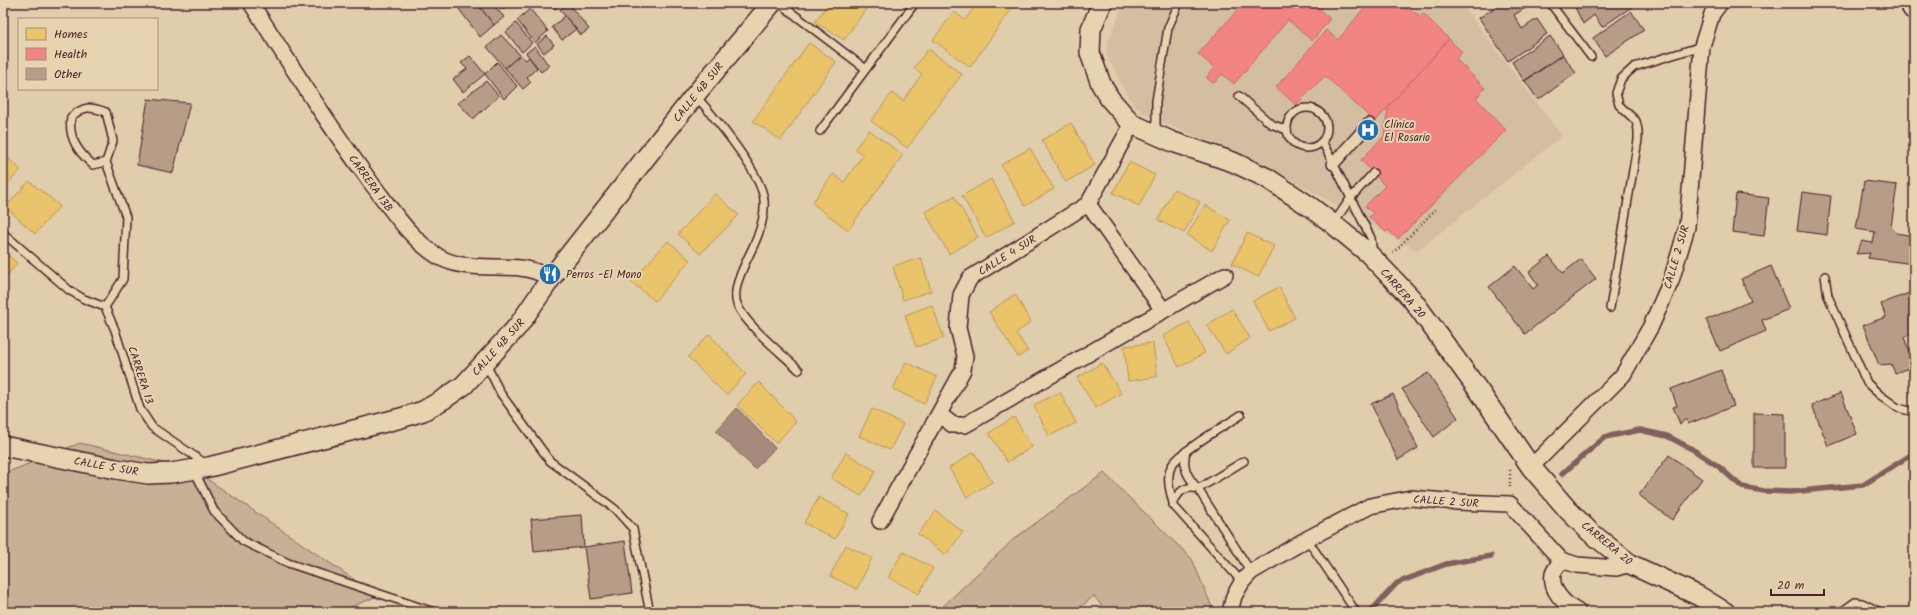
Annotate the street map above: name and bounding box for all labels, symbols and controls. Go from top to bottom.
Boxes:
legend [18,18,158,90]
text: Homes [54,25,88,44]
text: Health [54,45,87,64]
street label: CALLE 4B SUR [669,58,729,126]
text: Other [54,65,83,84]
place label: Clínica El Rosario [1384,116,1430,147]
hospital icon: Clínica El Rosario [1355,117,1381,143]
street label: CARRERA 13B [343,151,397,216]
street label: CALLE 2 SUR [1659,223,1695,291]
street label: CALLE 4 SUR [975,231,1041,281]
restaurant icon: Perros -El Mono [537,261,563,287]
street label: CARRERA 20 [1375,264,1430,323]
place label: Perros -El Mono [566,266,641,284]
street label: CALLE 4B SUR [468,314,530,381]
street label: CARRERA 13 [122,344,158,407]
street label: CALLE 5 SUR [72,452,140,482]
street label: CALLE 2 SUR [1412,491,1480,513]
street label: CARRERA 20 [1577,517,1637,571]
scale bar [1771,571,1824,597]
text: 20 m [1777,576,1805,595]

